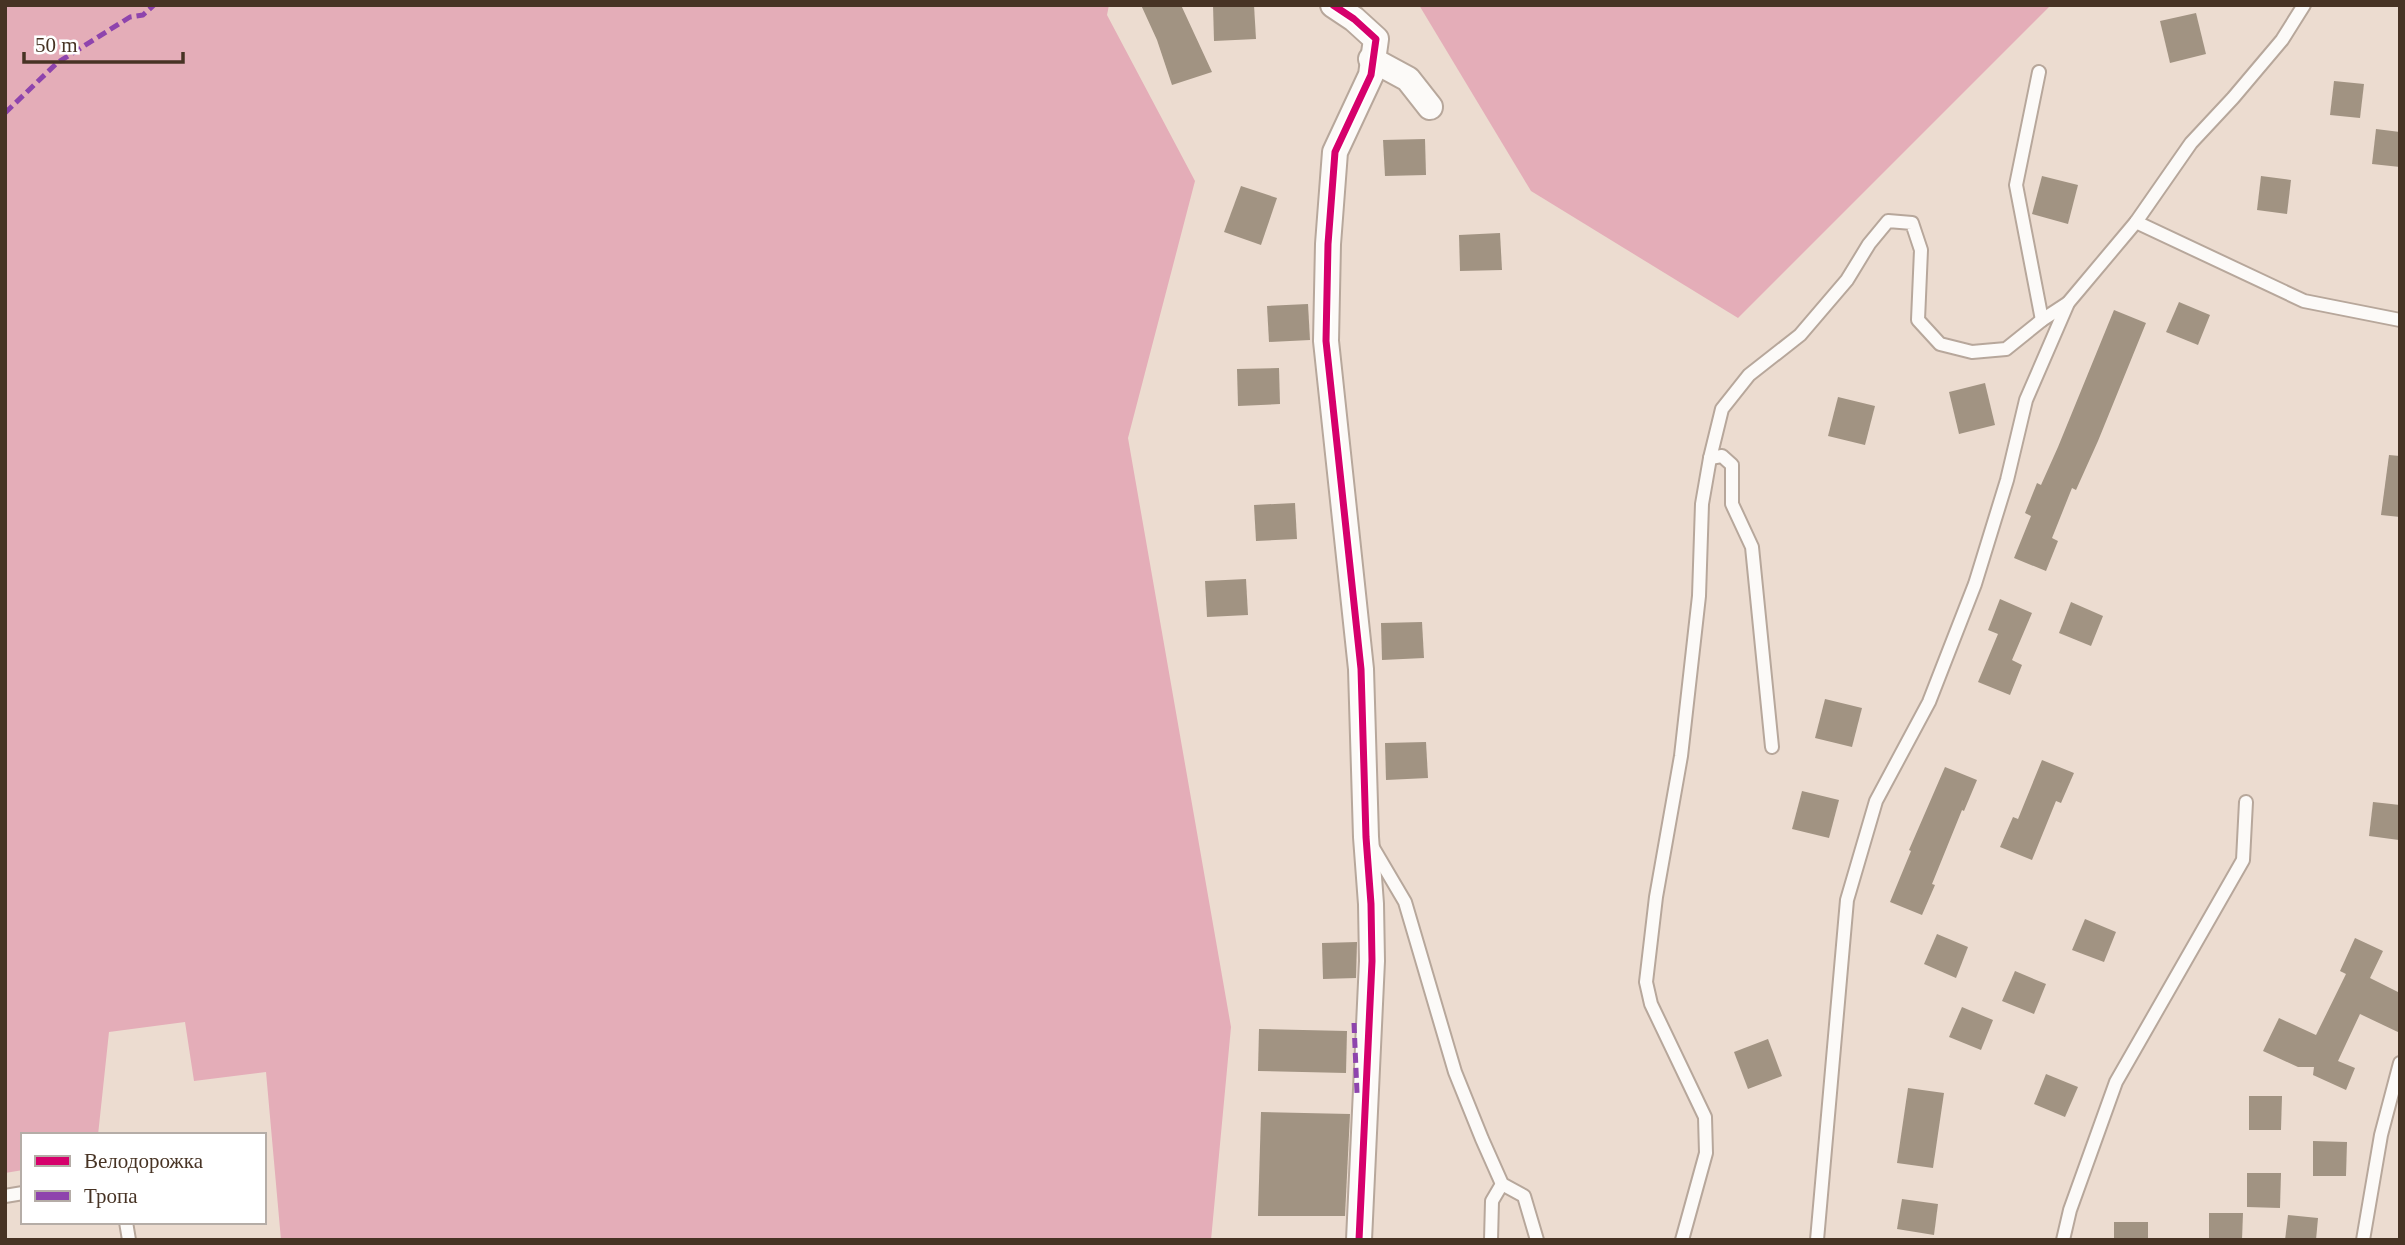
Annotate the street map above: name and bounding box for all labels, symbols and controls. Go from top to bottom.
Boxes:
scale bar [24,21,184,65]
text: 50 m [35,33,78,57]
legend [21,1133,266,1224]
text: Велодорожка [84,1149,204,1173]
text: Тропа [84,1184,138,1208]

